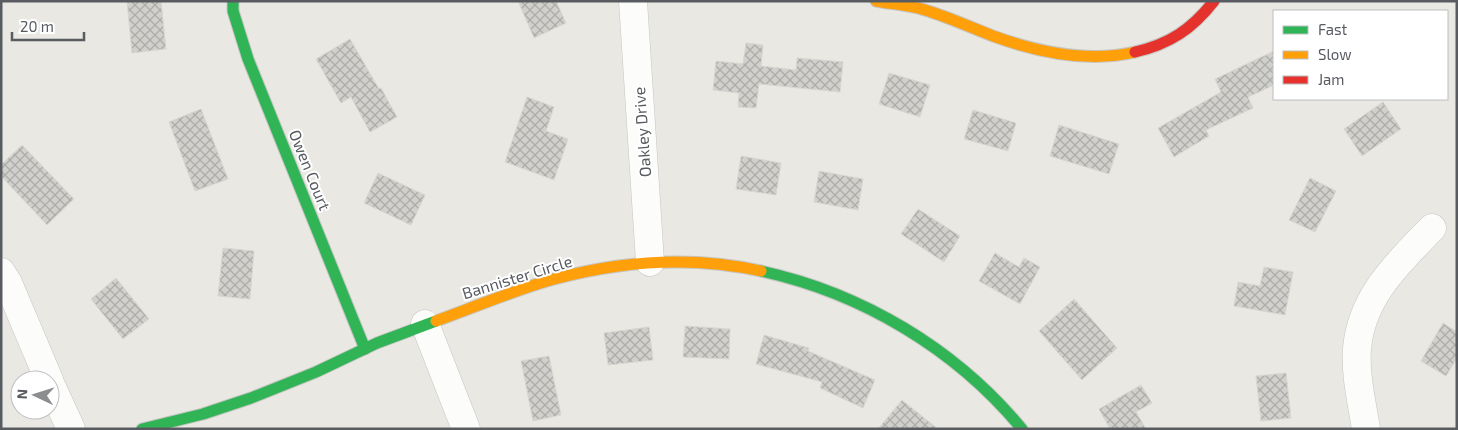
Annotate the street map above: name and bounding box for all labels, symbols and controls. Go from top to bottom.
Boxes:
scale bar [12,10,85,42]
legend [1273,10,1448,100]
text: 20 m [20,17,54,35]
text: Fast [1318,20,1348,38]
text: Slow [1318,45,1352,63]
text: Jam [1318,70,1344,88]
street label: Oakley Drive [629,86,654,178]
street label: Owen Court [286,127,335,213]
street label: Bannister Circle [459,251,574,302]
north arrow [10,370,60,420]
text: N [13,388,30,400]

